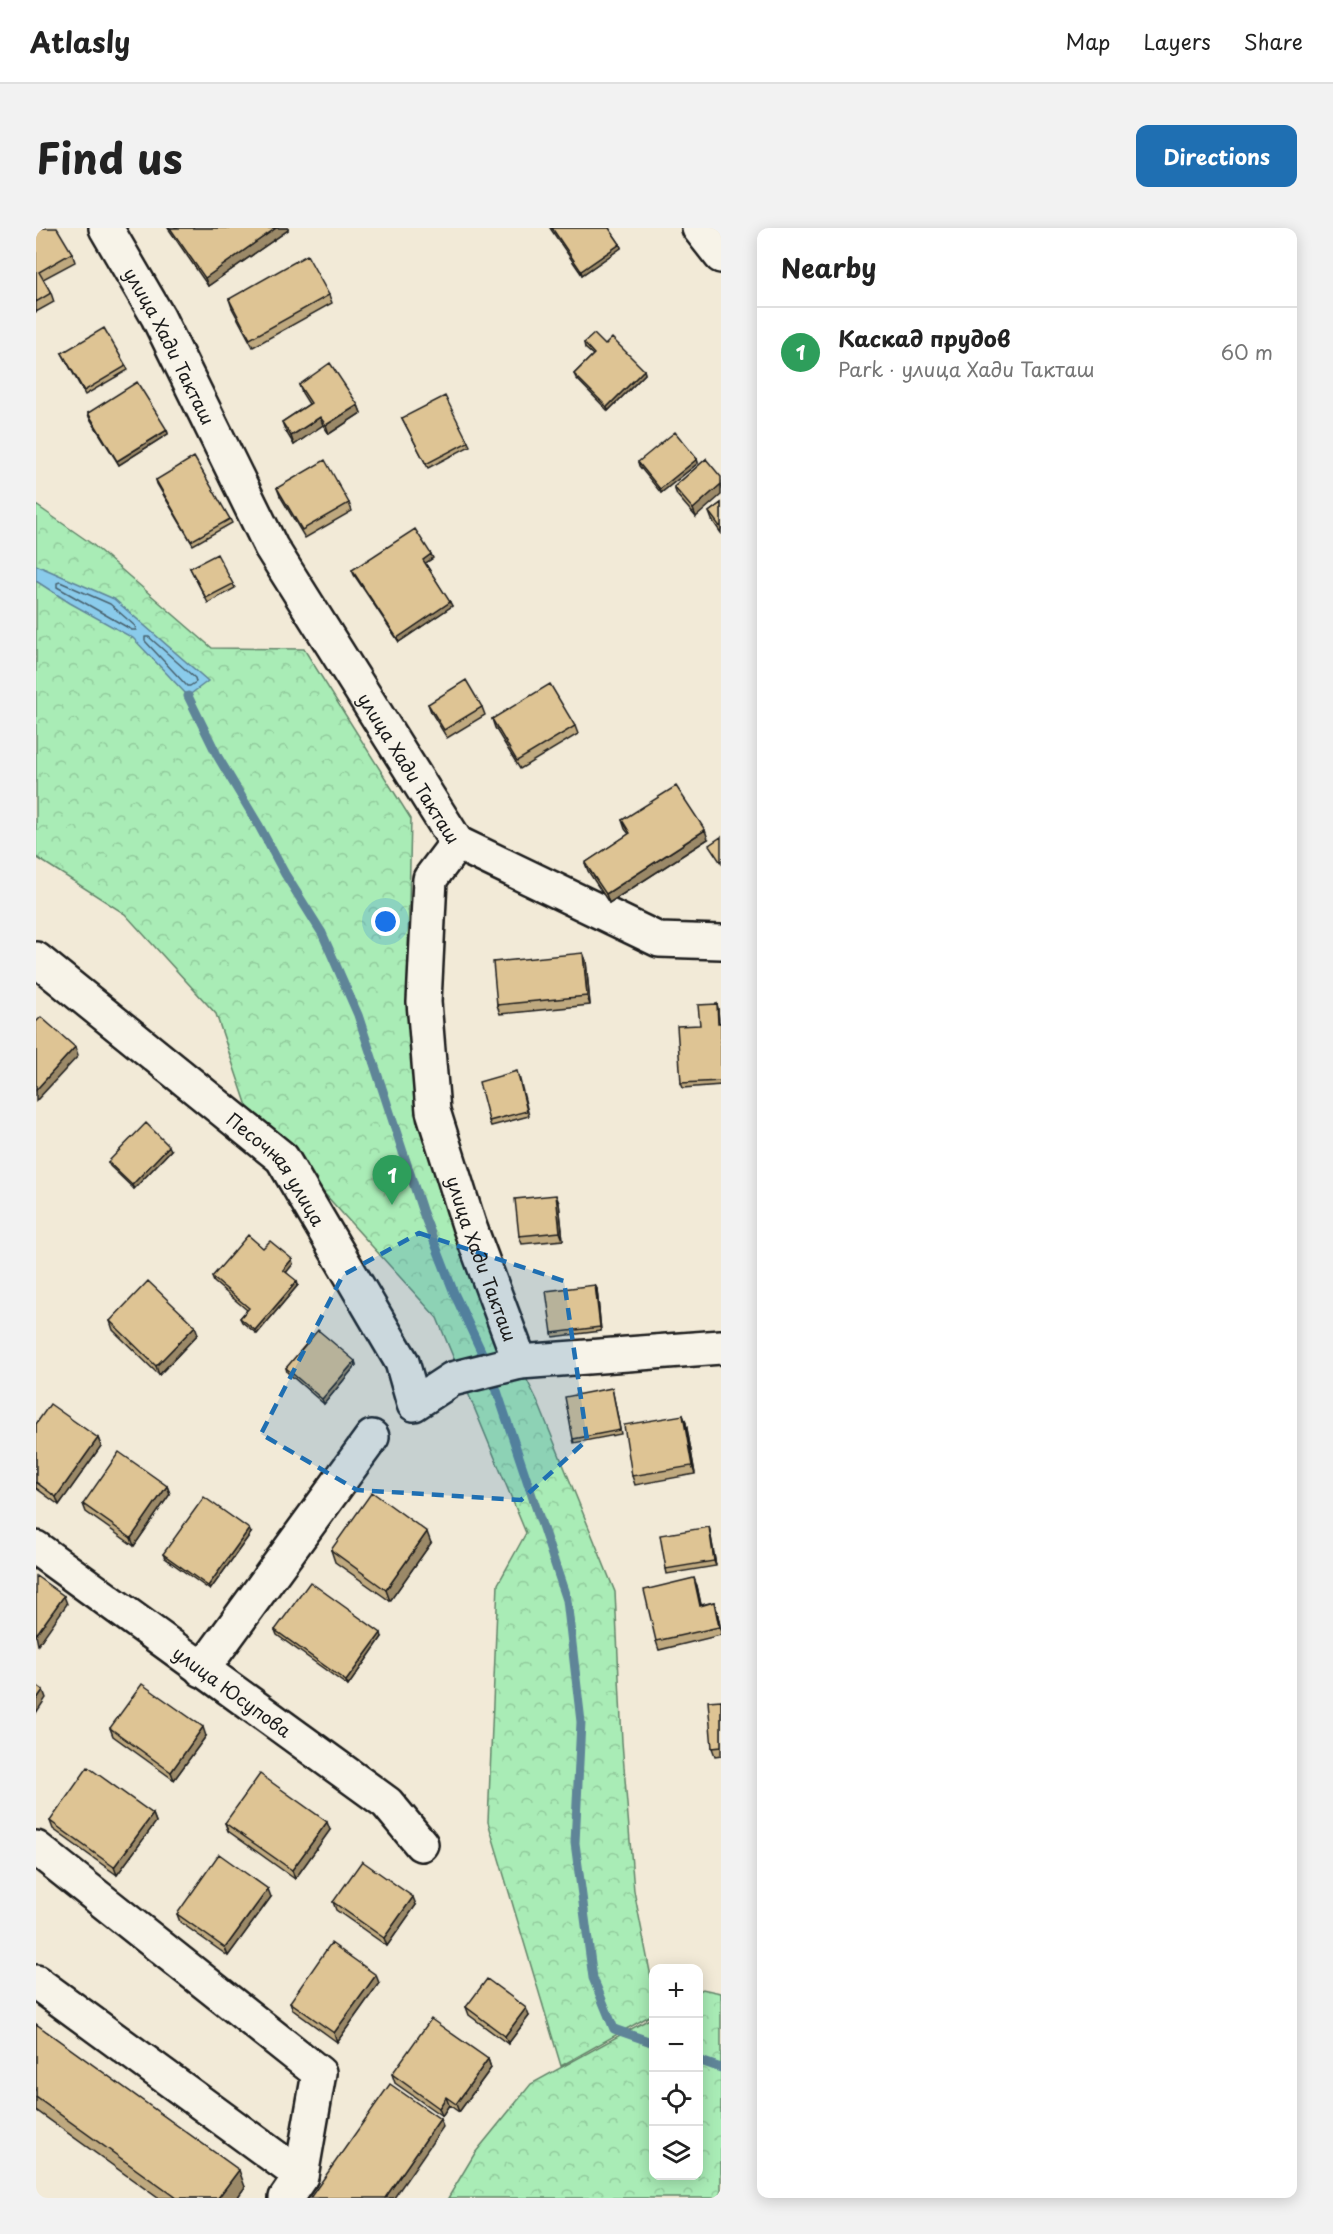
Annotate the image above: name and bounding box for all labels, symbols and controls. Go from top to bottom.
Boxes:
text: Atlasly [30,20,130,63]
text: Map [1066,25,1110,57]
text: Layers [1143,25,1211,57]
text: Share [1244,25,1303,57]
text: Find us [36,125,183,188]
button: Directions [1136,125,1297,187]
text: Nearby [781,248,876,287]
street label: улица Хади Такташ [118,262,222,429]
text: Каскад прудов [838,321,1010,354]
text: 1 [796,337,805,367]
text: 60 m [1221,337,1273,367]
text: Park · улица Хади Такташ [838,354,1095,384]
street label: улица Хади Такташ [352,687,467,849]
your location [371,907,400,936]
street label: Песочная улица [221,1105,333,1231]
pin: 1 [372,1156,412,1205]
street label: улица Хади Такташ [441,1172,525,1345]
street label: улица Юсупова [168,1639,298,1744]
map controls [649,1964,703,2180]
button: + [649,1964,703,2018]
button: − [649,2018,703,2072]
button: locate [649,2072,703,2126]
button: layers [649,2126,703,2180]

